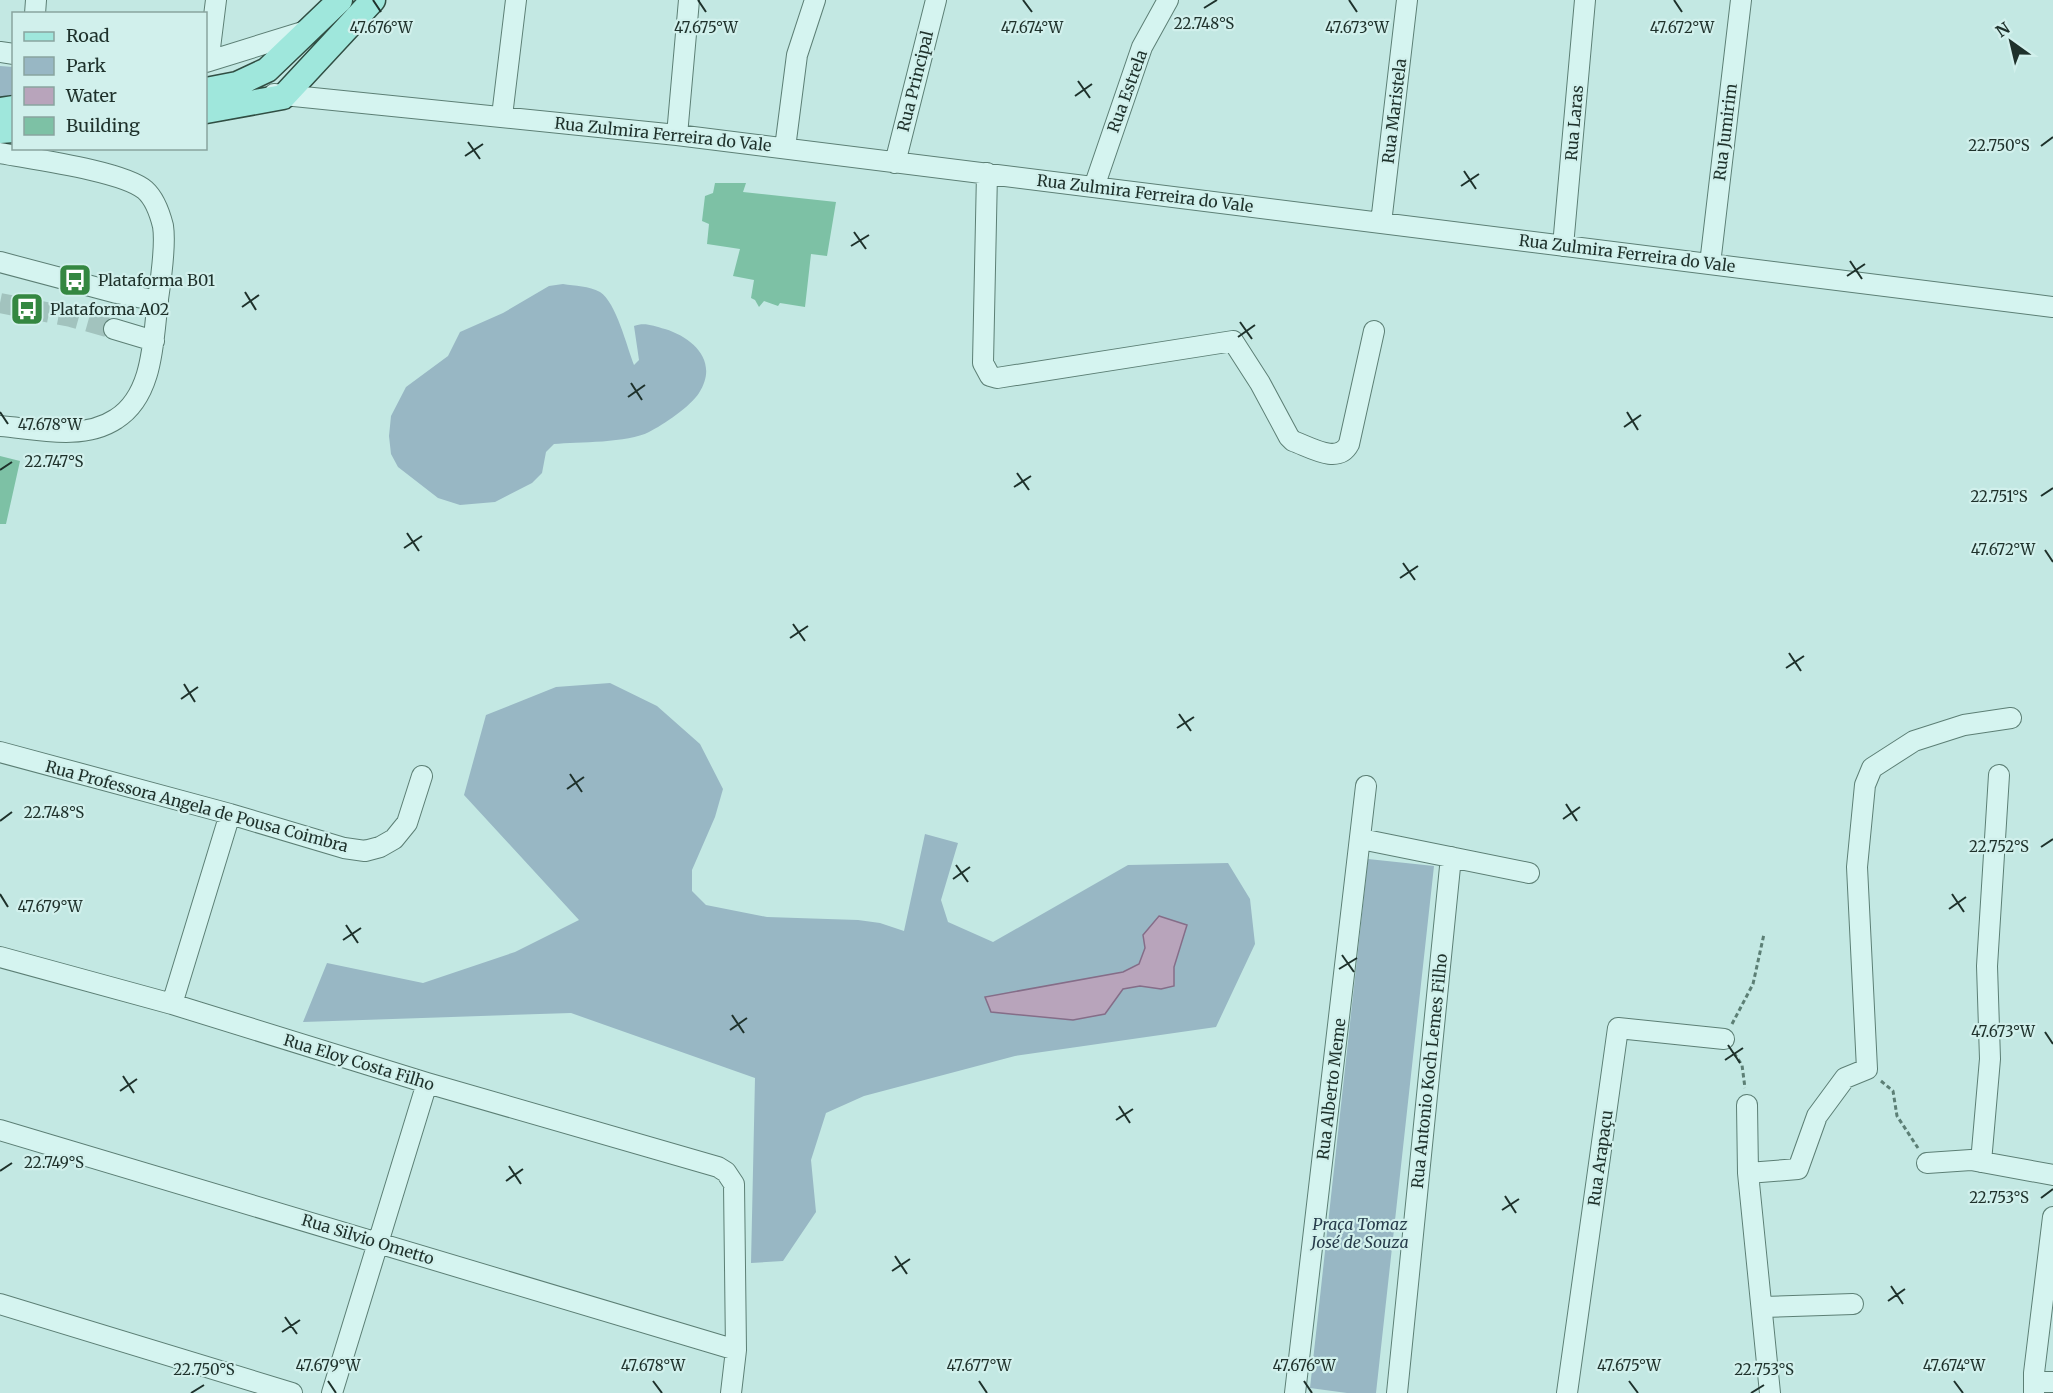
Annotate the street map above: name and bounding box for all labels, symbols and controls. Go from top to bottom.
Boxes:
legend [12,12,207,150]
north arrow [1981,12,2041,72]
text: 22.748°S [1174,14,1234,33]
text: 47.676°W [349,18,414,37]
text: 47.675°W [674,18,739,37]
text: 47.674°W [1001,18,1064,37]
text: 47.673°W [1325,18,1390,37]
text: 47.672°W [1650,18,1715,37]
text: N [1992,18,2014,41]
text: Road [66,24,110,47]
street label: Rua Principal [893,28,937,133]
street label: Rua Estrela [1103,47,1151,135]
text: Park [66,54,107,77]
street label: Rua Maristela [1378,57,1410,165]
street label: Rua Jumirim [1709,82,1741,182]
text: Water [65,84,117,107]
street label: Rua Laras [1561,84,1587,162]
street label: Rua Zulmira Ferreira do Vale [554,113,772,155]
text: Building [66,114,140,137]
text: 22.750°S [1968,136,2030,155]
street label: Rua Zulmira Ferreira do Vale [1036,170,1254,216]
street label: Rua Zulmira Ferreira do Vale [1518,230,1736,276]
bus stop icon: Plataforma B01 [57,262,93,298]
place label: Plataforma B01 [98,270,215,290]
bus stop icon: Plataforma A02 [9,291,45,327]
place label: Plataforma A02 [50,299,169,319]
text: 47.678°W [18,415,83,434]
text: 22.747°S [25,452,84,471]
text: 22.751°S [1970,487,2028,506]
text: 47.672°W [1971,540,2036,559]
street label: Rua Professora Angela de Pousa Coimbra [43,756,351,856]
text: 22.748°S [24,803,84,822]
text: 22.752°S [1969,837,2029,856]
text: 47.679°W [18,897,83,916]
street label: Rua Antonio Koch Lemes Filho [1407,953,1451,1189]
street label: Rua Alberto Meme [1312,1017,1350,1161]
text: 47.673°W [1971,1022,2036,1041]
street label: Rua Eloy Costa Filho [281,1030,437,1094]
street label: Rua Arapaçu [1583,1109,1617,1207]
text: 22.749°S [24,1153,84,1172]
text: 22.753°S [1969,1188,2029,1207]
street label: Rua Silvio Ometto [299,1209,437,1269]
park label: Praça Tomaz José de Souza [1309,1214,1409,1252]
text: 47.679°W [296,1356,361,1375]
text: 47.678°W [621,1356,686,1375]
text: 47.677°W [947,1356,1012,1375]
text: 47.676°W [1272,1356,1337,1375]
text: 47.675°W [1597,1356,1662,1375]
text: 47.674°W [1923,1356,1986,1375]
text: 22.750°S [173,1360,235,1379]
text: 22.753°S [1734,1360,1794,1379]

